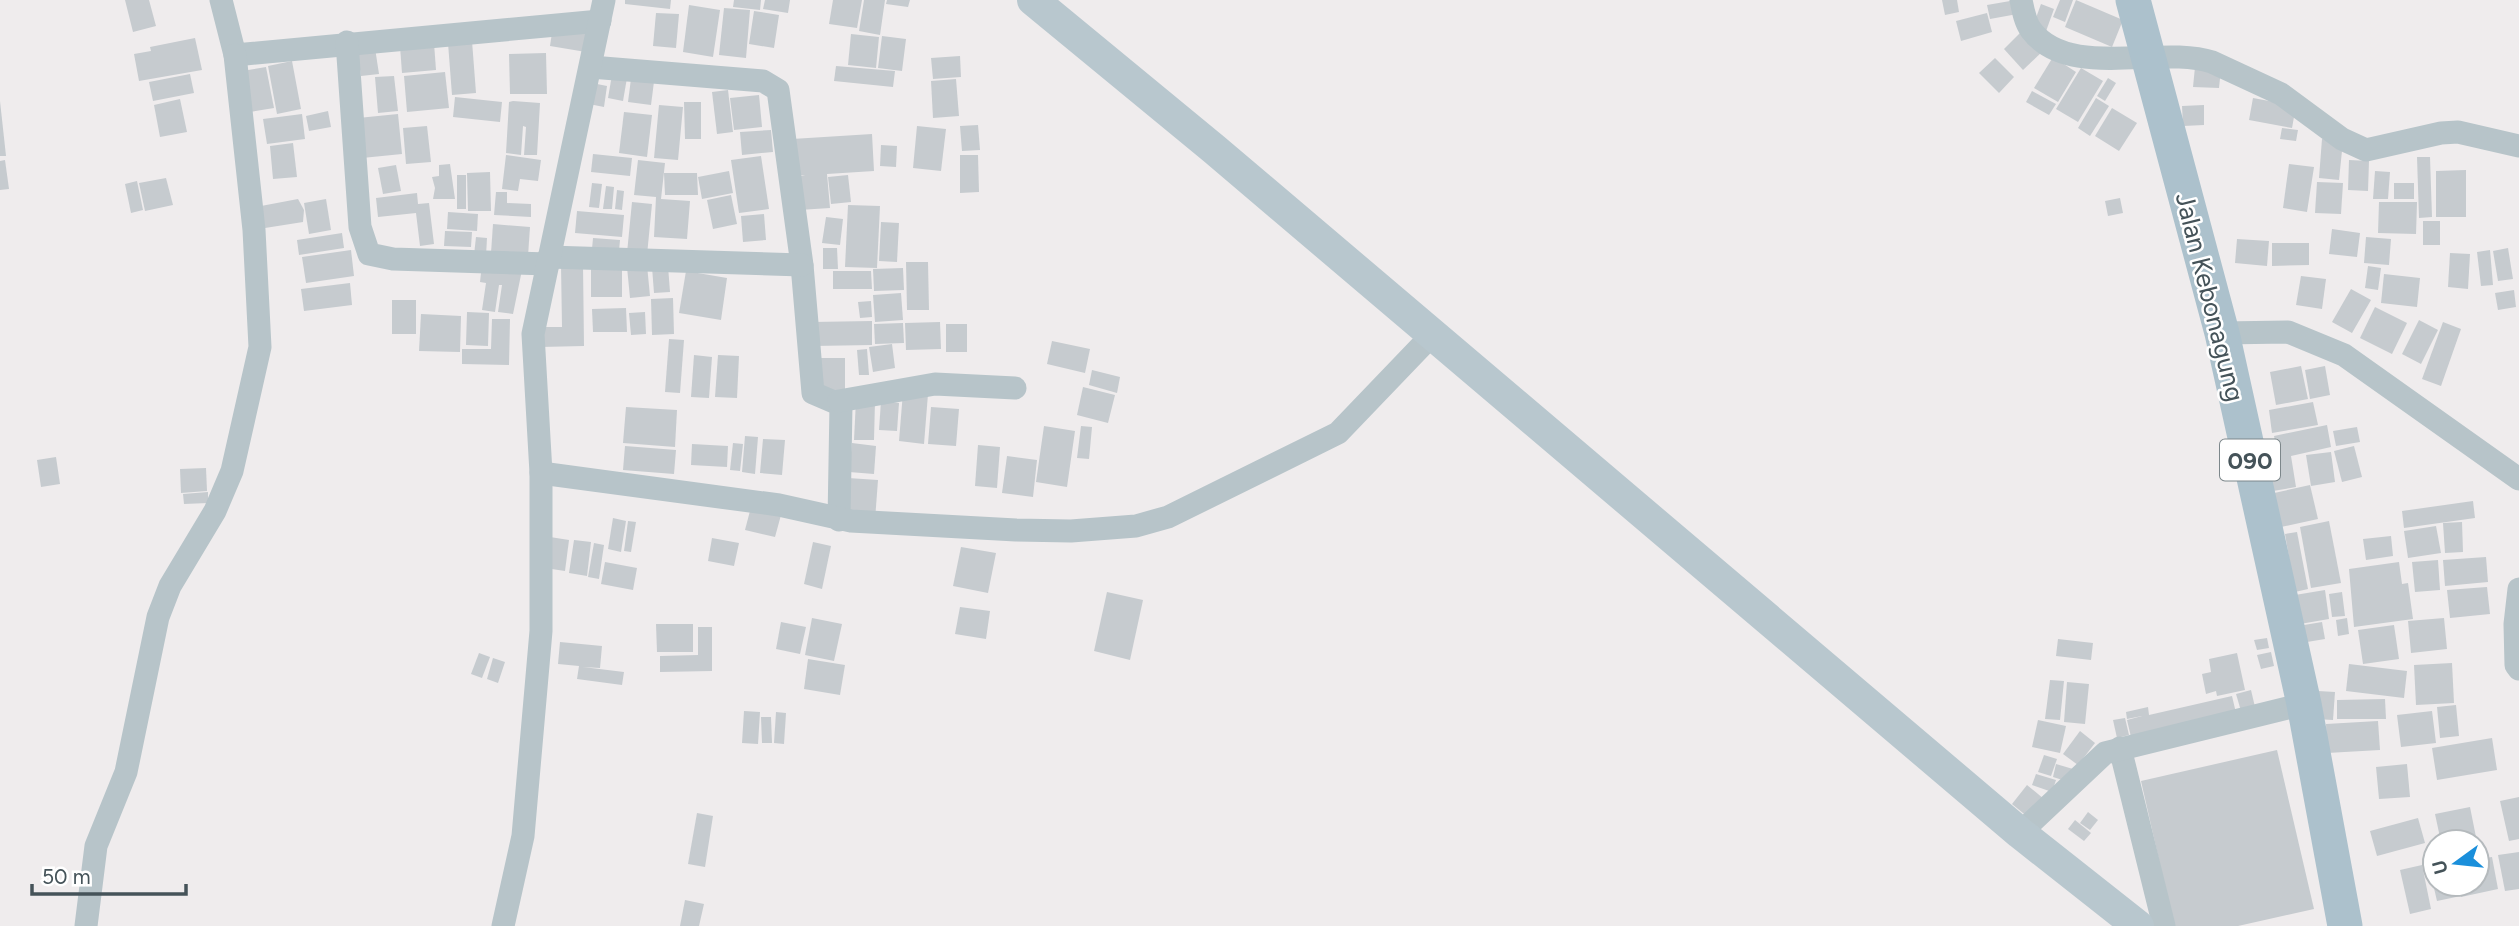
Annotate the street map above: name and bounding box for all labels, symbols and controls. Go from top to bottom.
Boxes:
street label: Jalan Kebonagung [2169,189,2251,405]
road number: 090 [2220,439,2280,480]
north arrow [2421,828,2491,898]
scale bar [32,852,186,896]
text: U [2427,858,2453,877]
text: 50 m [42,864,91,889]

